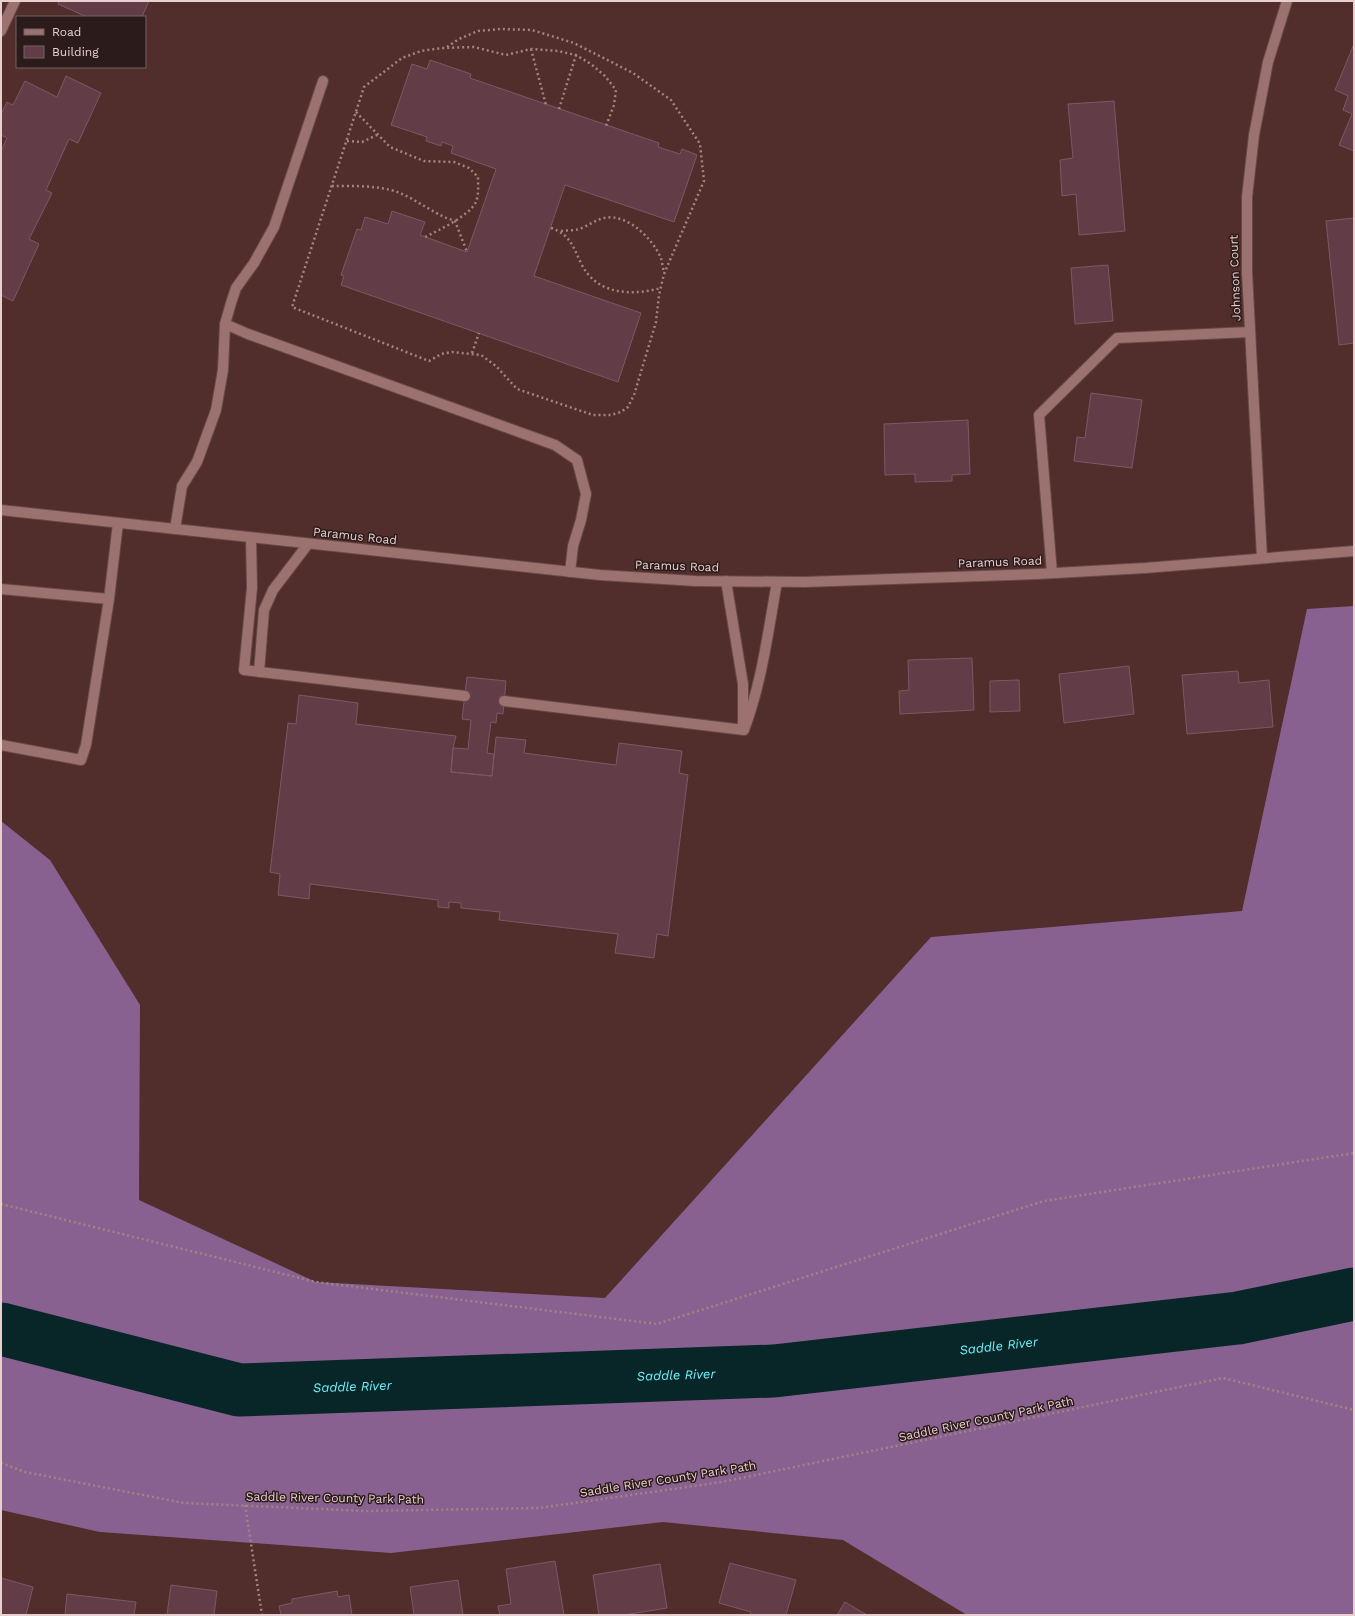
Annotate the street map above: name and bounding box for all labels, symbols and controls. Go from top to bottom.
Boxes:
legend [16,16,146,68]
text: Road [52,25,81,39]
text: Building [52,45,99,59]
street label: Johnson Court [1227,235,1243,321]
street label: Paramus Road [312,525,398,547]
street label: Paramus Road [958,554,1042,570]
street label: Paramus Road [635,558,719,574]
water label: Saddle River [959,1333,1039,1357]
water label: Saddle River [636,1366,717,1383]
water label: Saddle River [313,1377,393,1395]
street label: Saddle River County Park Path [897,1394,1075,1444]
street label: Saddle River County Park Path [579,1458,757,1500]
street label: Saddle River County Park Path [246,1489,424,1507]

